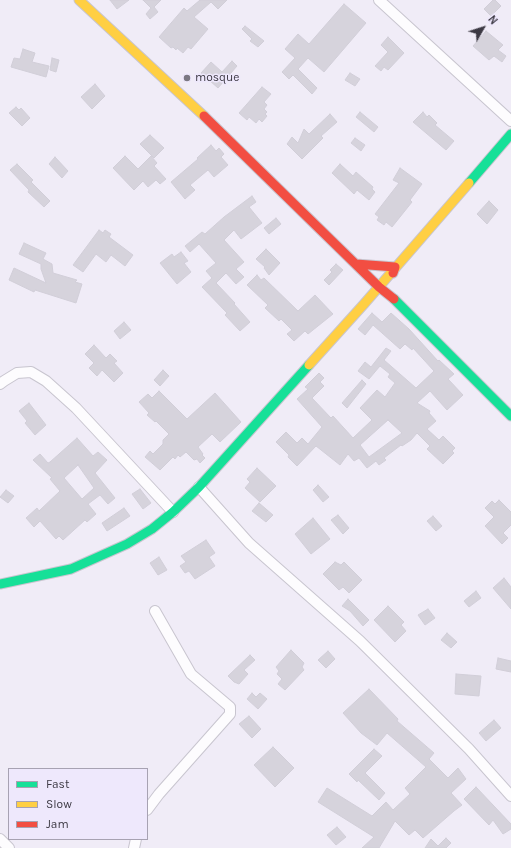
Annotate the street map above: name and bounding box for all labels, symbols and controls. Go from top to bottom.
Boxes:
north arrow [463,8,503,48]
text: N [485,13,500,27]
place label: mosque [195,71,240,85]
marker: mosque [182,73,192,83]
legend [8,768,148,840]
text: Fast [46,777,69,791]
text: Slow [46,797,72,811]
text: Jam [46,817,69,831]

